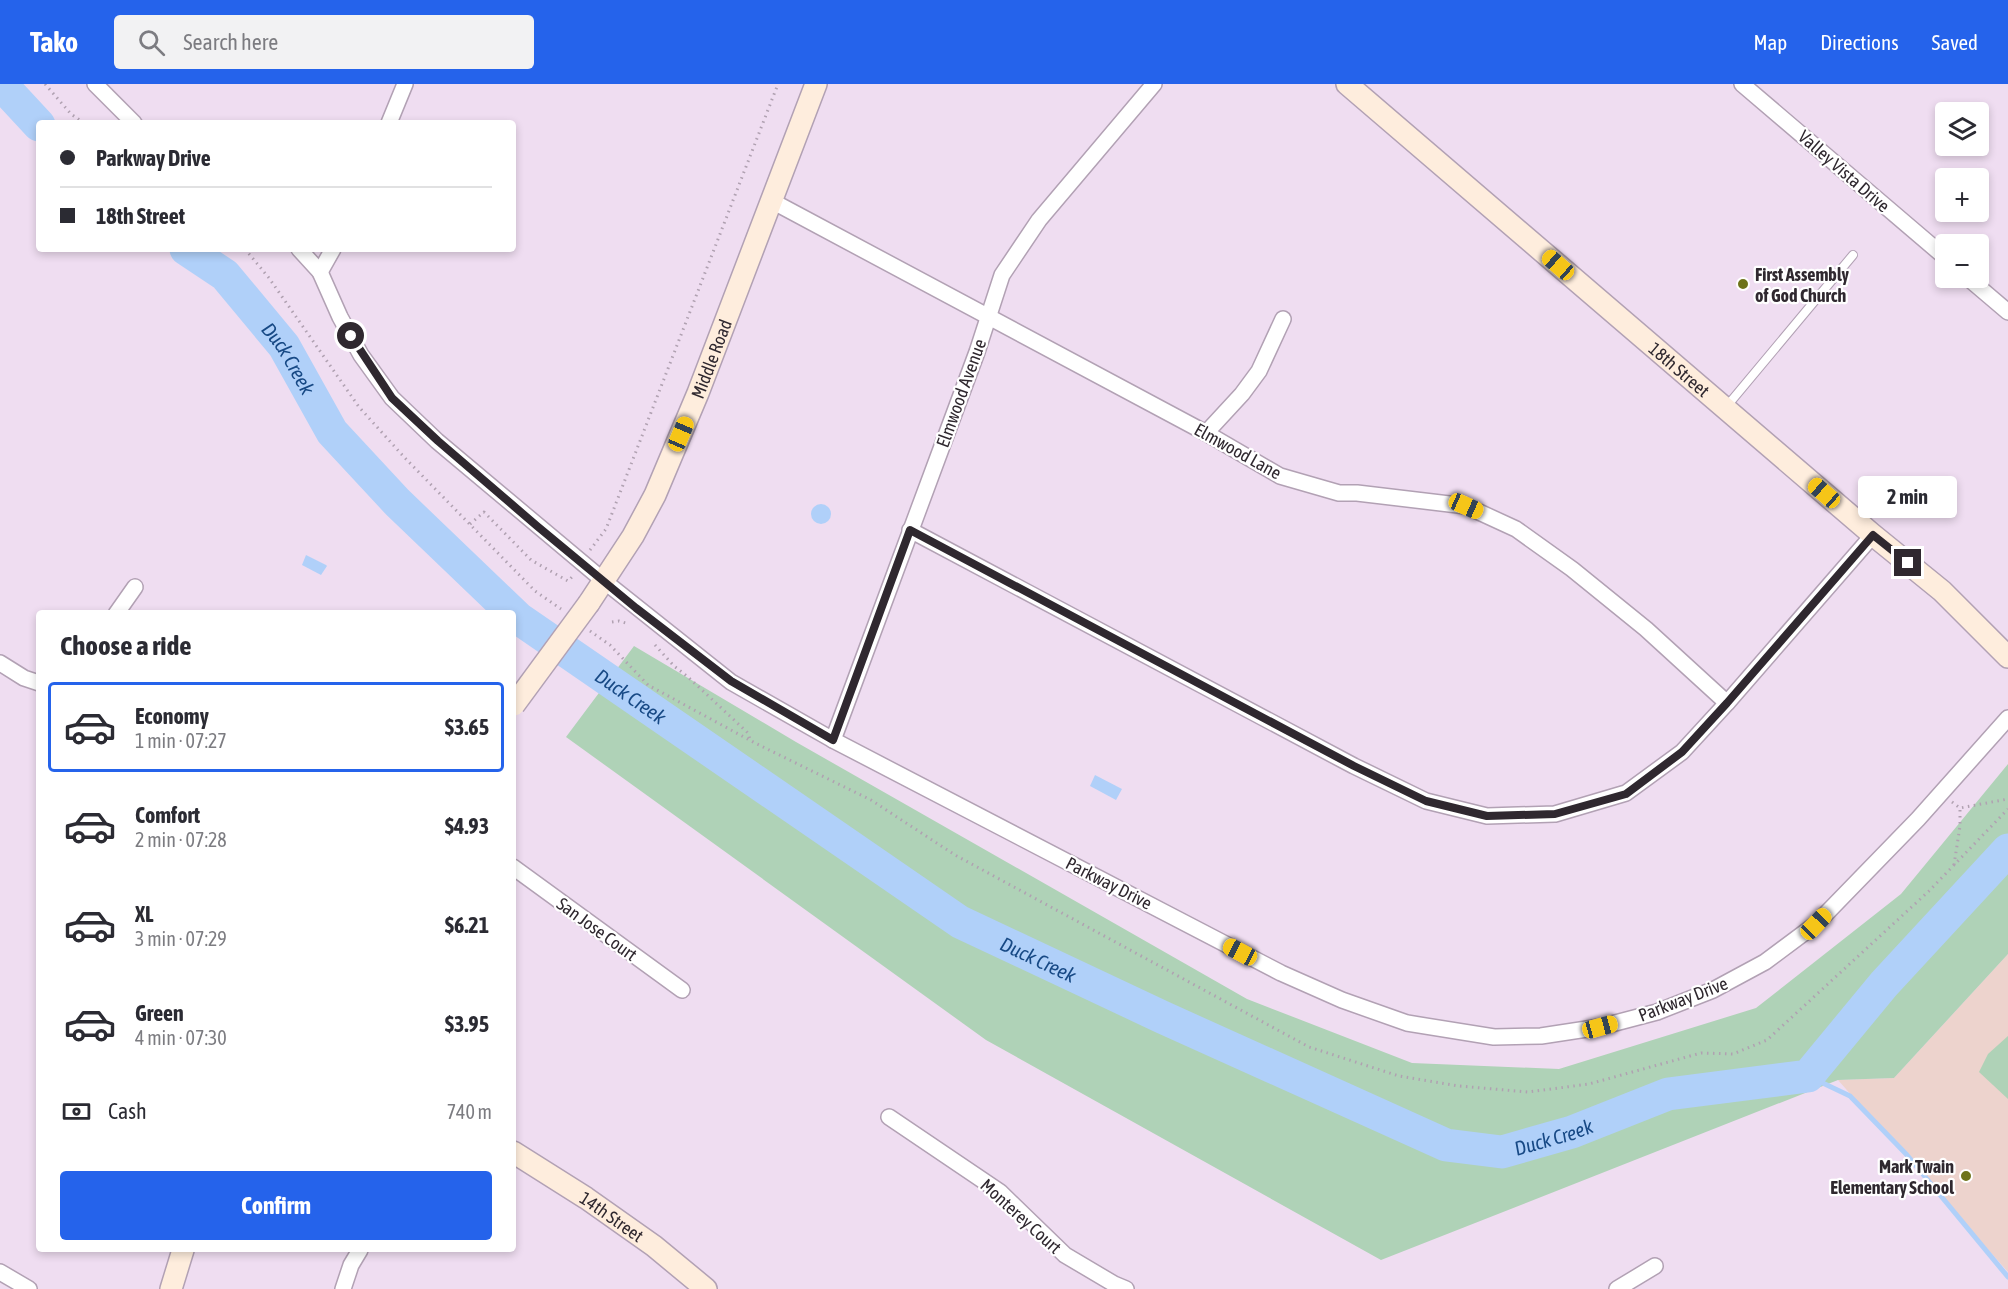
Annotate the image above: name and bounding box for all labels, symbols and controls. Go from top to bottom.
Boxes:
search box [114,15,534,69]
text: Tako [30,26,78,58]
icon: search [135,26,168,59]
text: Search here [183,29,278,55]
text: Map [1753,30,1787,54]
text: Directions [1820,30,1899,54]
text: Saved [1932,30,1978,54]
map controls [1935,102,1989,288]
button: layers [1935,102,1989,156]
street label: Valley Vista Drive [1794,126,1894,216]
text: Parkway Drive [96,145,211,171]
button: + [1935,168,1989,222]
text: 18th Street [96,203,185,229]
button: − [1935,234,1989,288]
car [1539,246,1577,284]
place label: First Assembly of God Church [1755,264,1849,306]
marker: First Assembly of God Church [1736,277,1750,291]
street label: Middle Road [686,316,736,401]
water label: Duck Creek [258,317,320,398]
route start [337,322,364,349]
street label: Elmwood Avenue [932,336,990,450]
street label: 18th Street [1645,337,1714,401]
car [666,414,696,454]
street label: Elmwood Lane [1191,419,1285,483]
car [1805,474,1843,512]
callout: 2 min [1858,476,1958,518]
text: 2 min [1887,485,1928,508]
car [1446,490,1486,522]
route end [1894,549,1921,576]
text: Choose a ride [60,630,192,661]
water label: Duck Creek [591,663,671,728]
icon: car [63,700,117,754]
text: Economy [135,703,209,729]
text: $3.65 [445,714,489,740]
text: 1 min · 07:27 [135,729,227,752]
icon: car [63,799,117,853]
text: Comfort [135,802,200,828]
text: $4.93 [445,813,489,839]
text: 2 min · 07:28 [135,828,227,851]
street label: Parkway Drive [1062,852,1156,914]
street label: San Jose Court [553,893,641,965]
icon: car [63,898,117,952]
text: XL [135,901,153,927]
car [1797,905,1835,943]
text: $6.21 [445,912,489,938]
text: 3 min · 07:29 [135,927,227,950]
water label: Duck Creek [997,931,1080,987]
car [1220,936,1260,968]
street label: Parkway Drive [1635,972,1731,1026]
icon: car [63,997,117,1051]
text: Green [135,1000,184,1026]
text: $3.95 [445,1011,489,1037]
car [1580,1014,1620,1040]
text: 4 min · 07:30 [135,1026,227,1049]
icon: cash [60,1095,93,1128]
text: Cash [108,1098,147,1124]
text: 740 m [447,1100,492,1123]
water label: Duck Creek [1512,1113,1596,1159]
place label: Mark Twain Elementary School [1830,1156,1954,1198]
marker: Mark Twain Elementary School [1959,1169,1973,1183]
button: Confirm [60,1171,492,1240]
street label: Monterey Court [976,1174,1066,1258]
street label: 14th Street [576,1187,648,1246]

